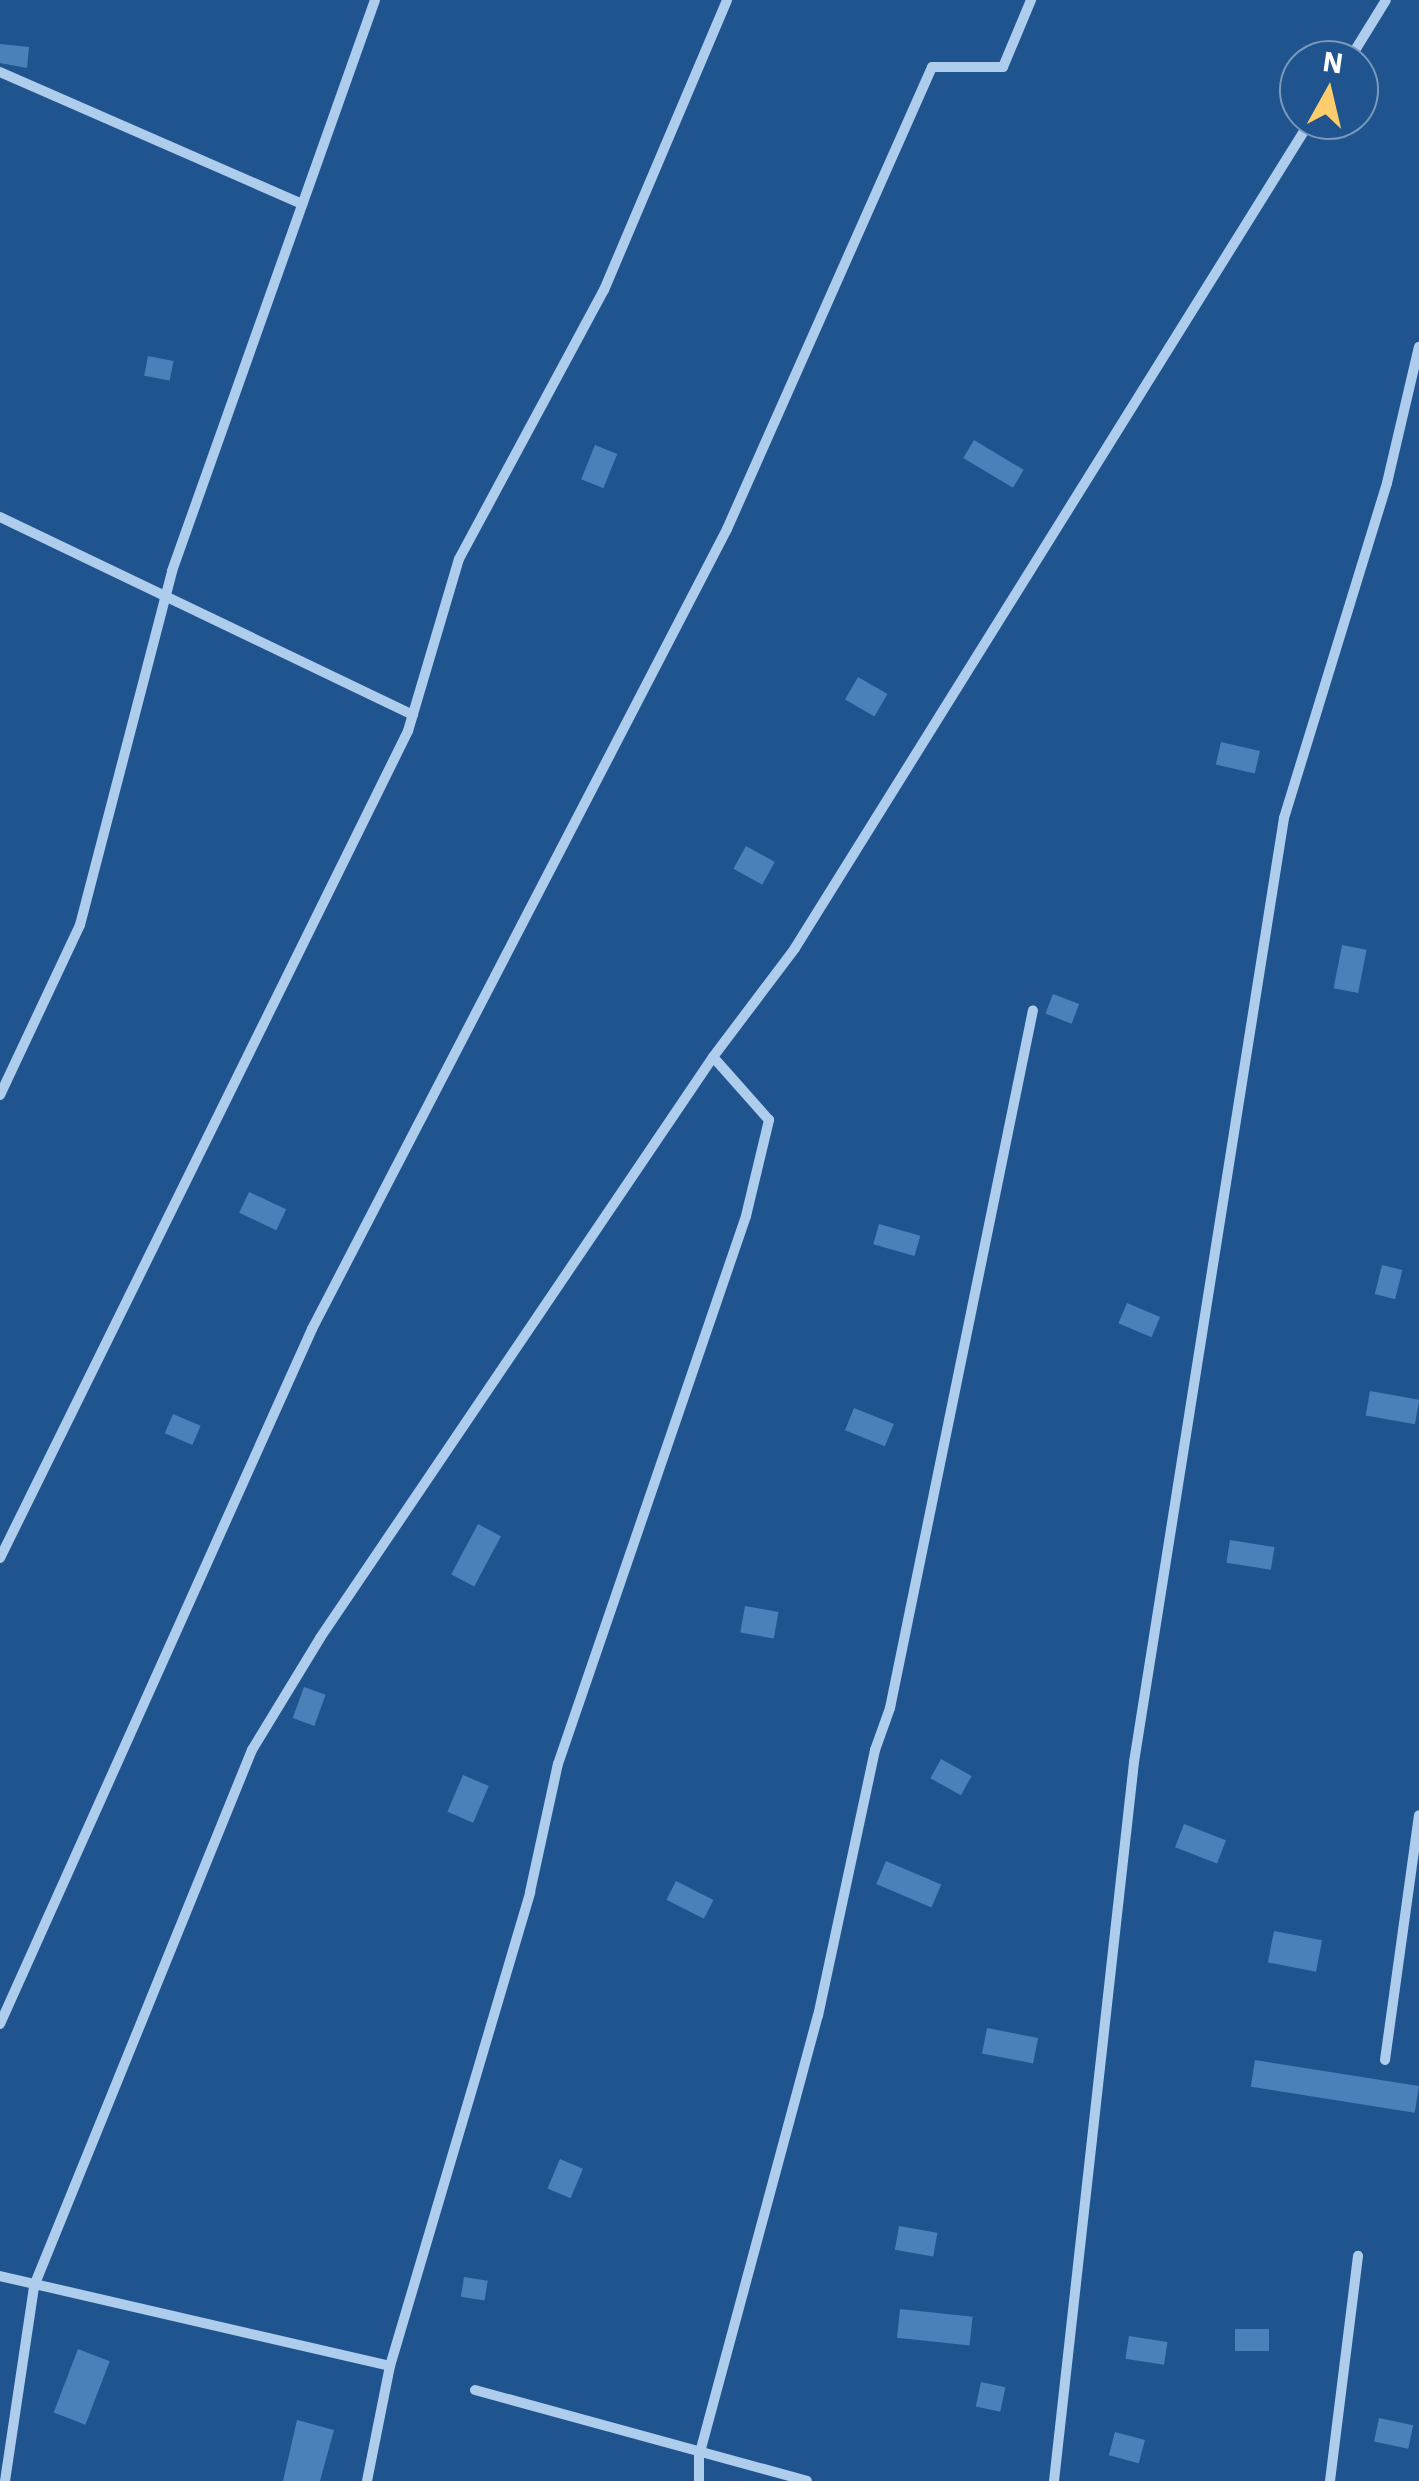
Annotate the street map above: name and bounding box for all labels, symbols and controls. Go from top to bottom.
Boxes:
north arrow [1279,40,1379,140]
text: N [1320,42,1346,82]

